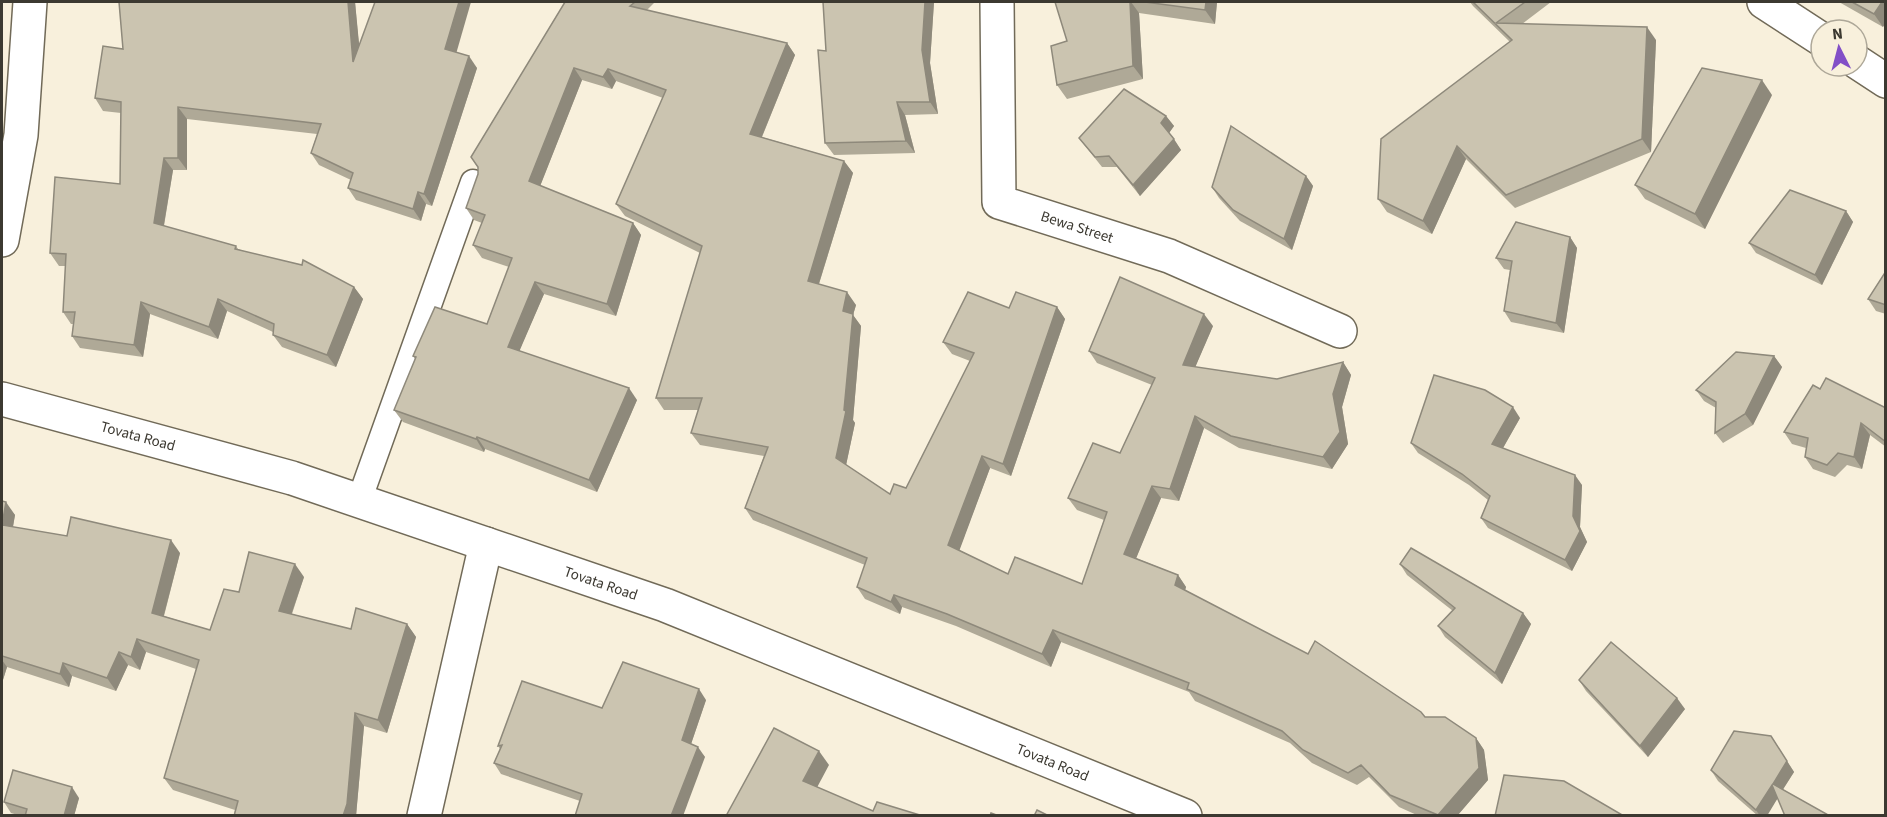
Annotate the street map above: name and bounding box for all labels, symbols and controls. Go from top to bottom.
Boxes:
north arrow [1809,18,1869,78]
text: N [1831,23,1844,46]
street label: Bewa Street [1038,205,1116,248]
street label: Tovata Road [98,416,178,456]
street label: Tovata Road [561,561,641,606]
street label: Tovata Road [1013,738,1092,786]

